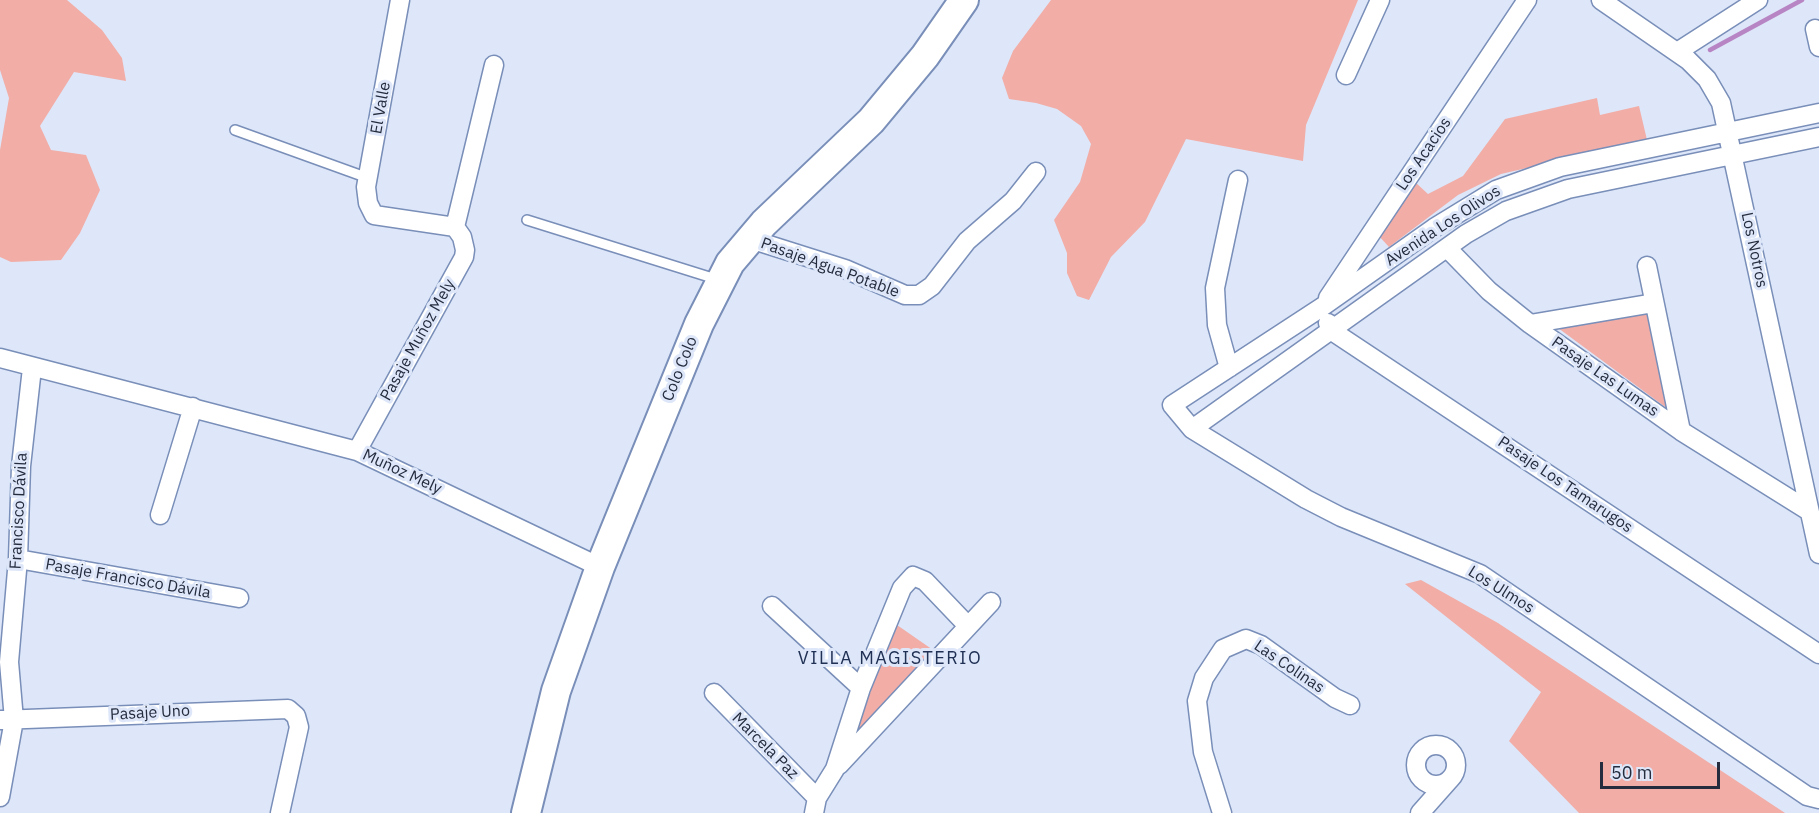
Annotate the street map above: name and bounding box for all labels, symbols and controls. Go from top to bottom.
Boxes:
street label: El Valle [367,80,395,136]
street label: Los Acacios [1393,114,1455,194]
street label: Avenida Los Olivos [1382,182,1504,270]
street label: Los Notros [1737,210,1771,290]
street label: Pasaje Agua Potable [758,234,902,302]
street label: Pasaje Muñoz Mely [377,276,459,404]
street label: Pasaje Las Lumas [1548,333,1662,421]
street label: Colo Colo [658,334,702,404]
street label: Pasaje Los Tamarugos [1494,433,1636,537]
street label: Muñoz Mely [359,445,445,499]
street label: Francisco Dávila [6,452,32,570]
street label: Pasaje Francisco Dávila [44,555,212,603]
street label: Los Ulmos [1464,562,1538,618]
street label: Las Colinas [1250,636,1328,698]
district label: VILLA MAGISTERIO [798,648,982,670]
street label: Pasaje Uno [110,701,190,725]
street label: Marcela Paz [728,709,802,783]
scale bar [1603,750,1723,788]
text: 50 m [1611,761,1653,784]

